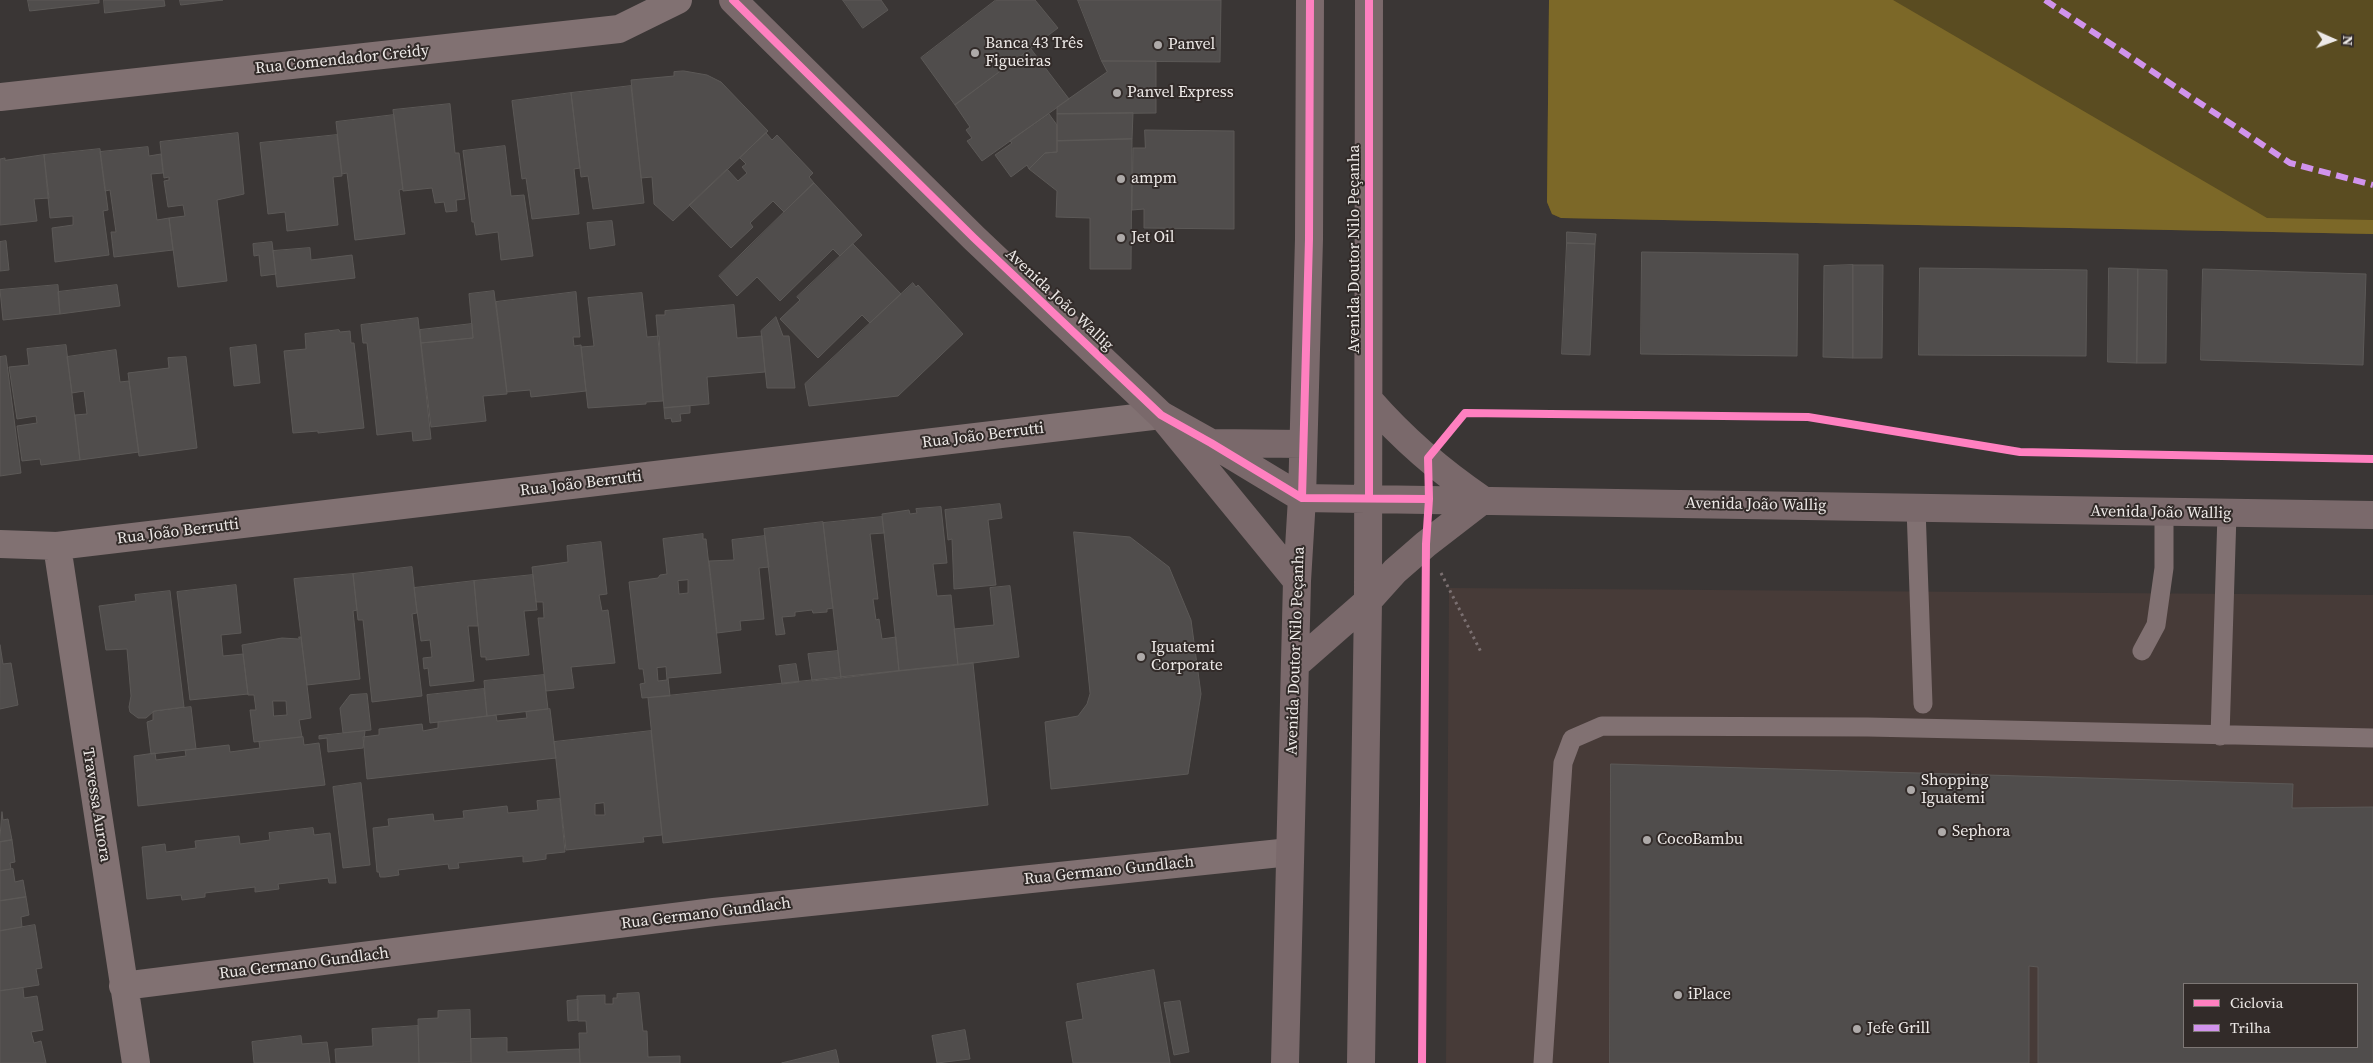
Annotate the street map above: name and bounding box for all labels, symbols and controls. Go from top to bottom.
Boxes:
north arrow [2308,15,2358,65]
place label: Banca 43 Três Figueiras [985,34,1083,72]
place label: Panvel [1168,35,1215,55]
text: N [2338,35,2358,46]
marker: Panvel [1152,39,1164,51]
street label: Rua Comendador Creidy [254,41,430,79]
marker: Banca 43 Três Figueiras [969,47,981,59]
place label: Panvel Express [1127,83,1234,103]
marker: Panvel Express [1111,87,1123,99]
street label: Avenida Doutor Nilo Peçanha [1345,144,1365,354]
place label: ampm [1131,169,1177,189]
marker: ampm [1115,173,1127,185]
place label: Jet Oil [1131,228,1175,248]
marker: Jet Oil [1115,232,1127,244]
street label: Avenida João Wallig [1001,245,1117,355]
street label: Rua João Berrutti [921,419,1045,453]
street label: Rua João Berrutti [519,467,643,501]
street label: Avenida João Wallig [1685,494,1827,516]
street label: Avenida João Wallig [2090,502,2232,524]
street label: Rua João Berrutti [116,515,240,549]
street label: Avenida Doutor Nilo Peçanha [1283,546,1309,756]
place label: Iguatemi Corporate [1151,638,1223,676]
marker: Iguatemi Corporate [1135,651,1147,663]
street label: Travessa Aurora [78,747,114,863]
place label: Shopping Iguatemi [1921,771,1989,809]
marker: Shopping Iguatemi [1905,784,1917,796]
place label: Sephora [1952,822,2010,842]
marker: Sephora [1936,826,1948,838]
place label: CocoBambu [1657,830,1743,850]
marker: CocoBambu [1641,834,1653,846]
street label: Rua Germano Gundlach [1023,853,1195,889]
street label: Rua Germano Gundlach [620,894,792,934]
street label: Rua Germano Gundlach [218,944,390,984]
legend [2183,983,2358,1048]
place label: iPlace [1688,985,1731,1005]
marker: iPlace [1672,989,1684,1001]
text: Ciclovia [2230,992,2283,1013]
text: Trilha [2230,1017,2271,1038]
place label: Jefe Grill [1867,1019,1930,1039]
marker: Jefe Grill [1851,1023,1863,1035]

